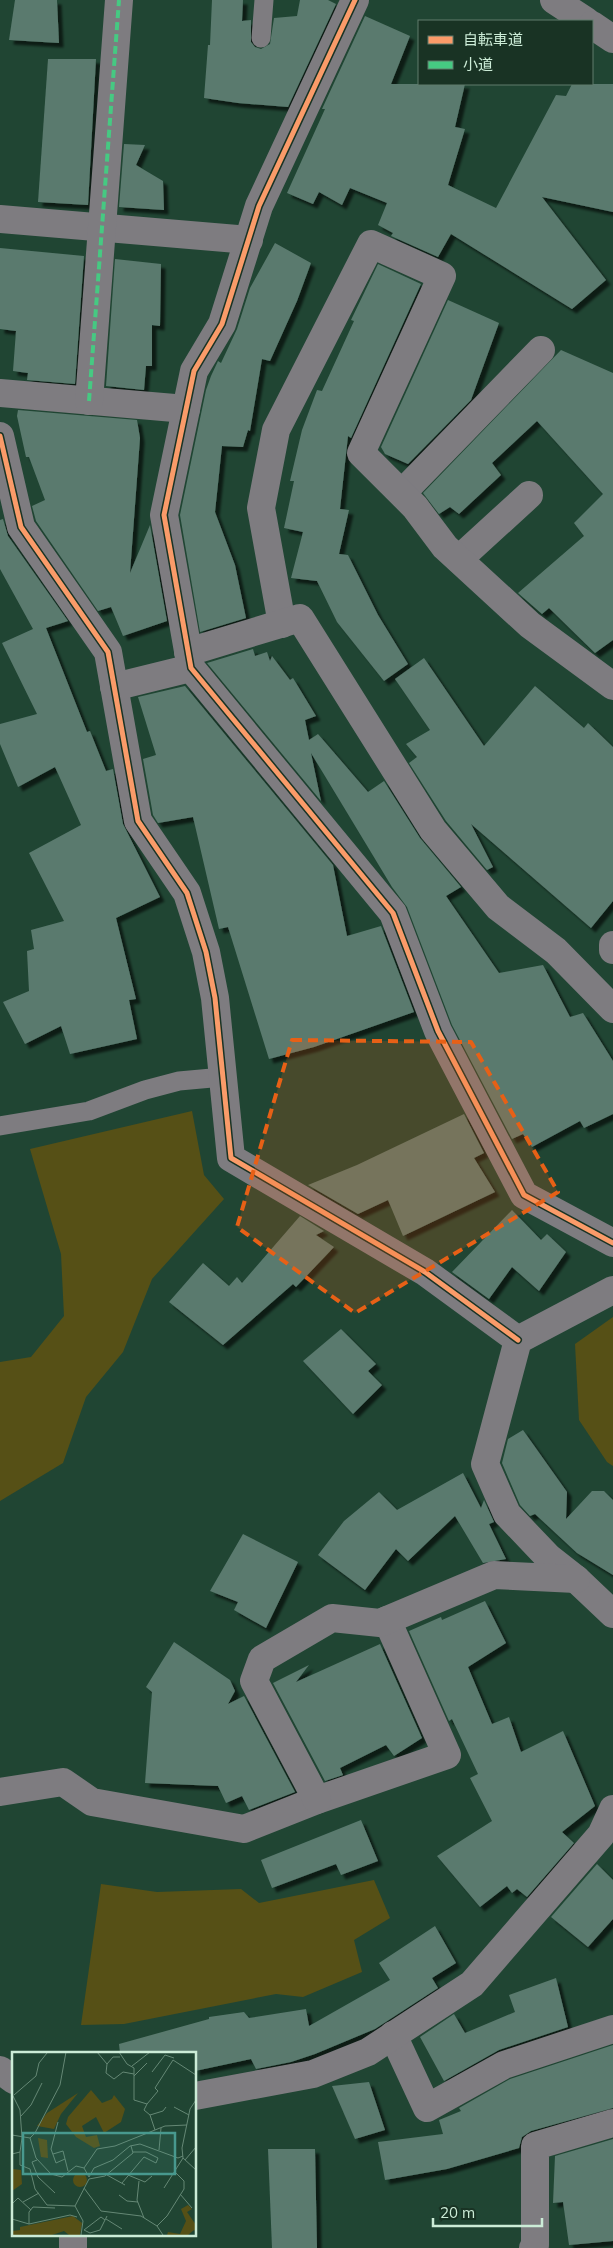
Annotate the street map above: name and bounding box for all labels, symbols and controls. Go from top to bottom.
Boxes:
legend [418,20,593,85]
text: 自転車道 [463,30,523,49]
text: 小道 [463,55,493,74]
inset map [12,2052,196,2236]
scale bar [433,2196,542,2228]
text: 20 m [440,2203,475,2222]

